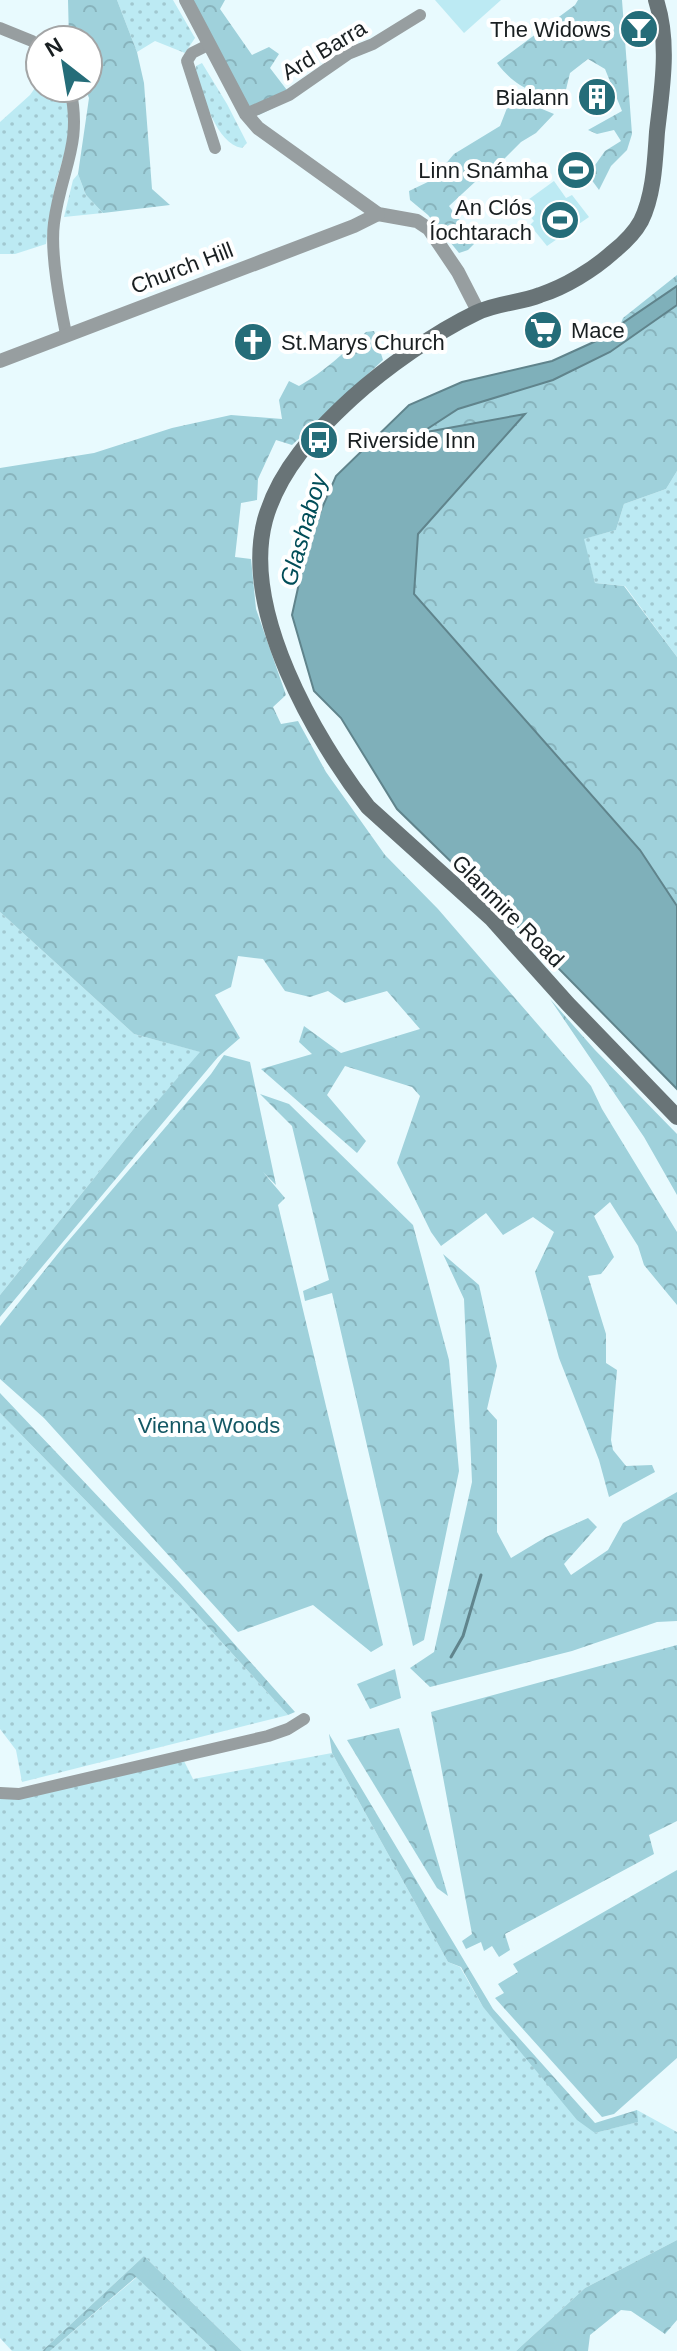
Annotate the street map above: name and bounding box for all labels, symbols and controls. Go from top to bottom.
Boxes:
bar icon: The Widows [618,8,660,50]
street label: Ard Barra [277,15,371,85]
place label: The Widows [490,17,611,42]
north arrow [24,24,104,104]
text: N [41,32,67,62]
building icon: Bialann [576,76,618,118]
place label: Bialann [496,85,569,110]
sports icon: Linn Snámha [555,149,597,191]
place label: Linn Snámha [418,158,549,183]
place label: An Clós Íochtarach [429,195,532,245]
sports icon: An Clós Íochtarach [539,199,581,241]
street label: Church Hill [127,237,237,299]
supermarket icon: Mace [522,309,564,351]
place label: Mace [571,318,625,343]
church icon: St.Marys Church [232,321,274,363]
place label: St.Marys Church [281,330,445,355]
bus stop icon: Riverside Inn [298,419,340,461]
place label: Riverside Inn [347,428,475,453]
water label: Glashaboy [274,469,332,589]
street label: Glanmire Road [447,850,569,972]
park label: Vienna Woods [138,1413,280,1438]

